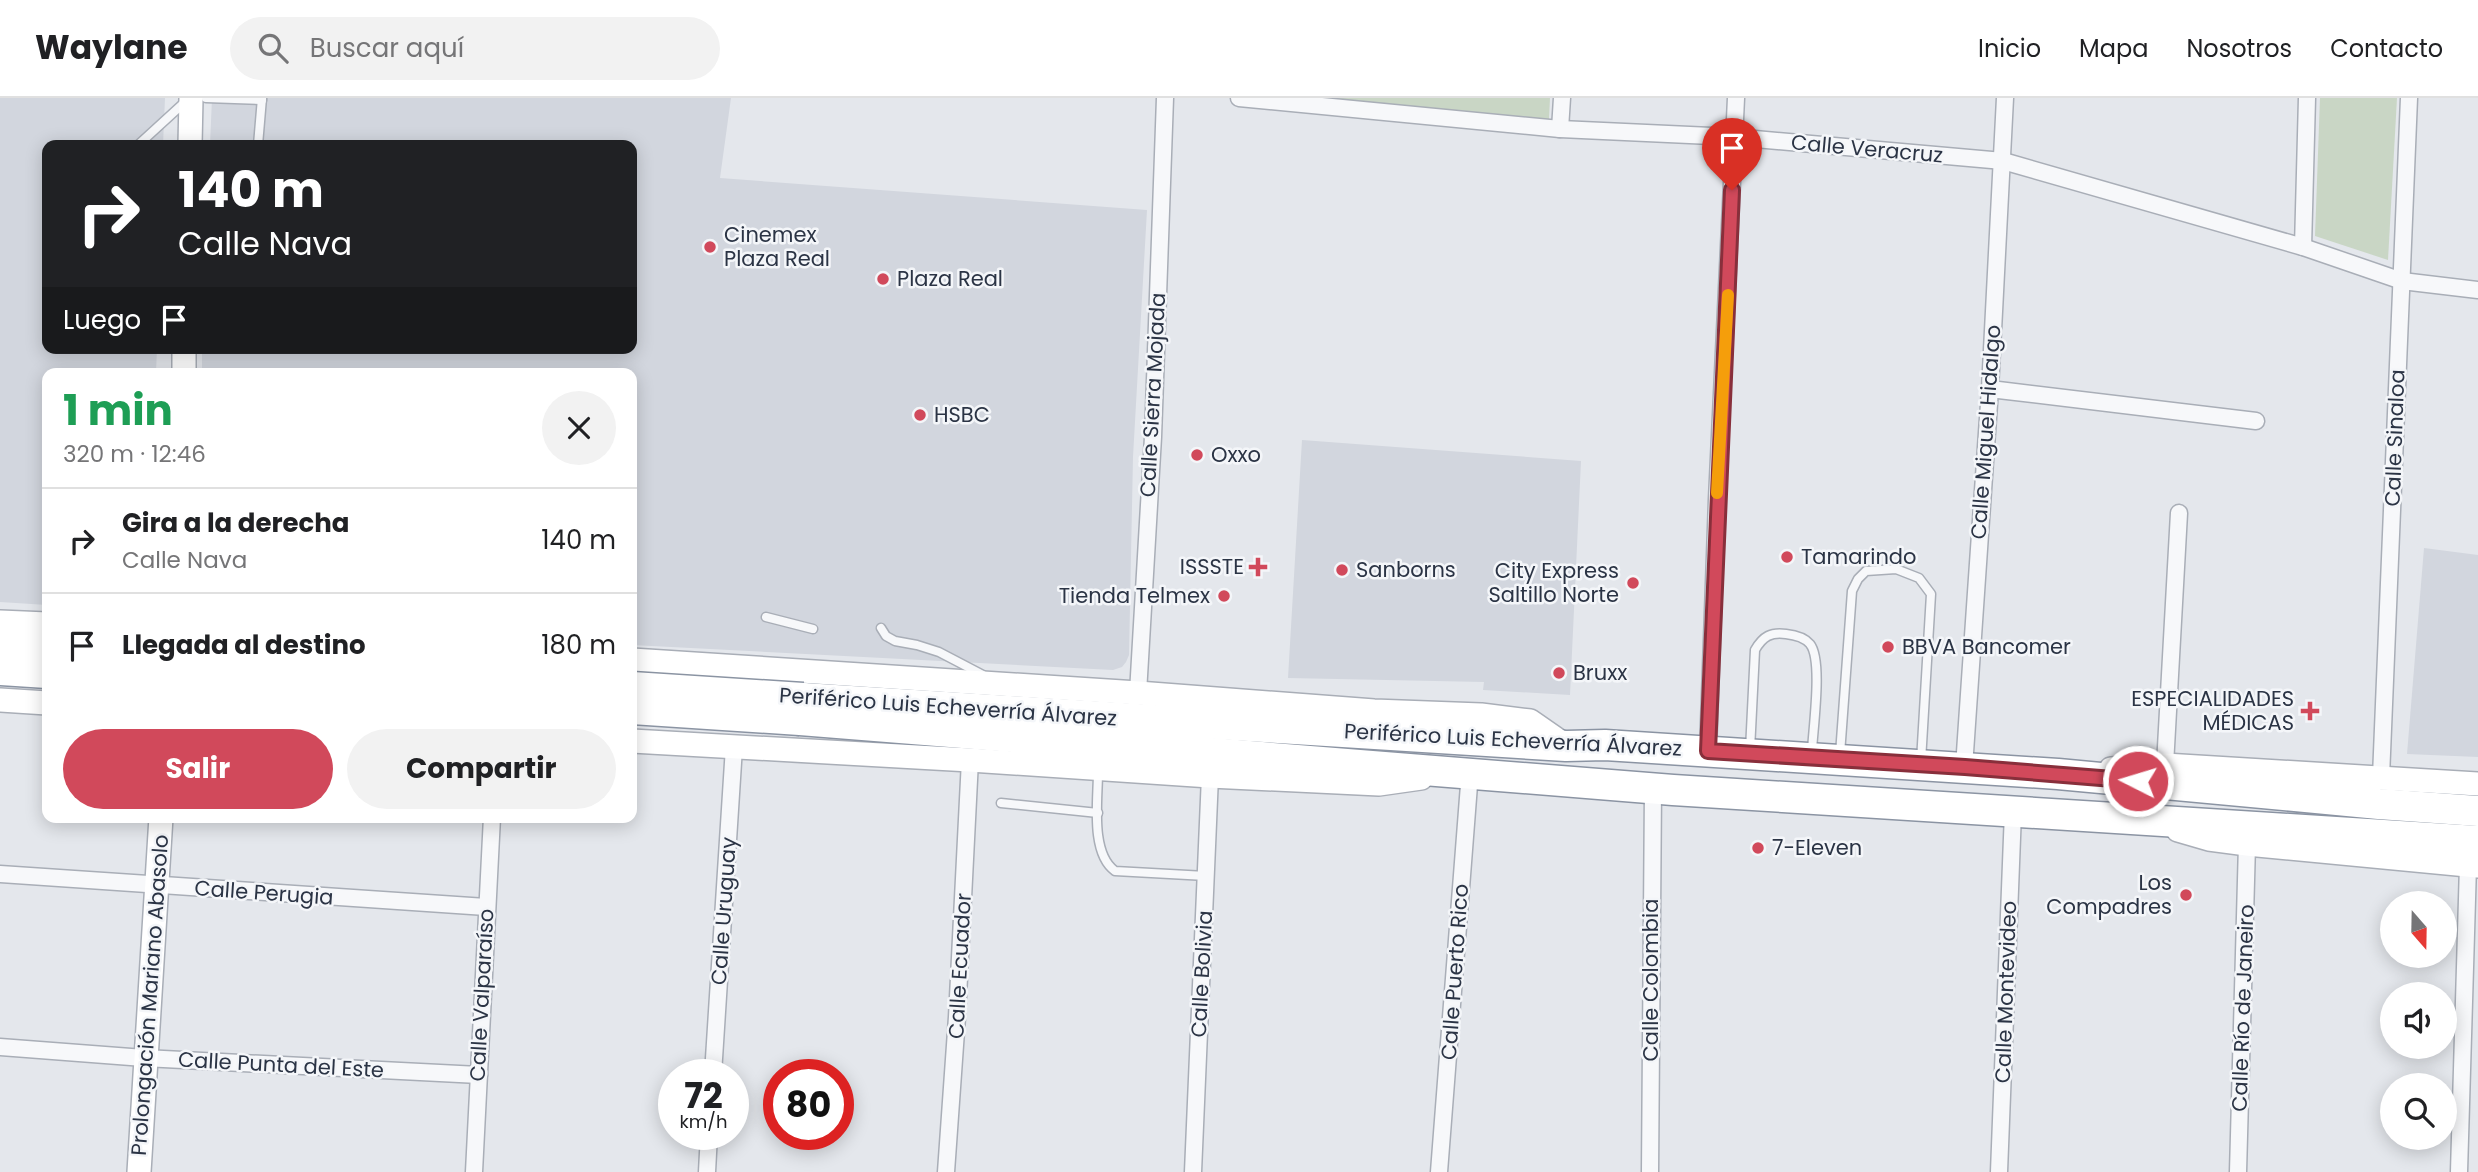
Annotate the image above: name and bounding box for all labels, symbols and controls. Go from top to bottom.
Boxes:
search box [230,17,720,80]
text: Waylane [35,24,188,71]
icon: search [254,29,292,67]
text: Buscar aquí [310,30,464,66]
text: Inicio [1978,32,2041,65]
text: Mapa [2079,32,2148,65]
text: Nosotros [2186,32,2292,65]
text: Contacto [2330,32,2443,65]
pin [1702,118,1762,190]
street label: Calle Veracruz [1790,127,1944,170]
icon: arrive [1713,129,1751,167]
text: 140 m [178,156,324,224]
icon: right [63,168,154,259]
place label: Cinemex Plaza Real [724,220,830,273]
text: Calle Nava [178,221,352,266]
marker: Cinemex Plaza Real [702,239,718,255]
place label: Plaza Real [897,264,1003,293]
marker: Plaza Real [875,271,891,287]
street label: Calle Sierra Mojada [1133,292,1172,498]
icon: arrive [155,301,193,339]
text: Luego [63,302,141,338]
street label: Calle Miguel Hidalgo [1964,324,2007,540]
street label: Calle Sinaloa [2378,369,2411,507]
text: 1 min [63,381,173,440]
button: close [542,391,616,465]
place label: HSBC [934,400,990,429]
marker: HSBC [912,407,928,423]
text: 320 m · 12:46 [63,438,206,470]
place label: Oxxo [1211,440,1261,469]
marker: Oxxo [1189,447,1205,463]
text: Gira a la derecha [122,505,350,541]
icon: right [63,522,101,560]
text: 140 m [541,522,616,558]
place label: Tamarindo [1801,542,1916,571]
text: Calle Nava [122,544,247,576]
marker: Tamarindo [1779,549,1795,565]
place label: ISSSTE [1180,552,1244,581]
place label: Sanborns [1356,555,1456,584]
place label: City Express Saltillo Norte [1488,556,1619,609]
marker: ISSSTE [1250,559,1266,575]
marker: Sanborns [1334,562,1350,578]
marker: City Express Saltillo Norte [1625,575,1641,591]
place label: Tienda Telmex [1059,581,1210,610]
marker: Tienda Telmex [1216,588,1232,604]
icon: arrive [63,627,101,665]
text: Llegada al destino [122,627,366,663]
text: 180 m [541,627,616,663]
place label: BBVA Bancomer [1902,632,2071,661]
marker: BBVA Bancomer [1880,639,1896,655]
place label: Bruxx [1573,658,1627,687]
marker: Bruxx [1551,665,1567,681]
street label: Periférico Luis Echeverría Álvarez [778,680,1118,733]
place label: ESPECIALIDADES MÉDICAS [2131,684,2294,737]
marker: ESPECIALIDADES MÉDICAS [2300,701,2320,721]
street label: Periférico Luis Echeverría Álvarez [1343,716,1683,763]
button: Salir [63,729,333,809]
button: Compartir [347,729,616,809]
position arrow [2101,744,2175,818]
street label: Prolongación Mariano Abasolo [124,833,175,1156]
place label: 7-Eleven [1772,833,1862,862]
street label: Calle Uruguay [704,836,743,986]
marker: 7-Eleven [1750,840,1766,856]
place label: Los Compadres [2046,868,2172,921]
street label: Calle Perugia [193,873,335,912]
street label: Calle Puerto Rico [1434,883,1475,1061]
marker: Los Compadres [2178,887,2194,903]
north arrow [2380,891,2457,968]
map controls [2380,891,2457,1150]
street label: Calle Ecuador [941,892,978,1040]
street label: Calle Colombia [1636,899,1665,1061]
street label: Calle Montevideo [1988,900,2023,1084]
street label: Calle Río de Janeiro [2224,904,2261,1112]
street label: Calle Valparaíso [462,908,501,1082]
street label: Calle Bolivia [1184,910,1219,1038]
button: sound [2380,982,2457,1059]
street label: Calle Punta del Este [177,1045,385,1084]
speed limit sign: 80 [763,1059,854,1150]
text: 72 [684,1071,723,1120]
button: search [2380,1073,2457,1150]
text: km/h [680,1109,727,1134]

